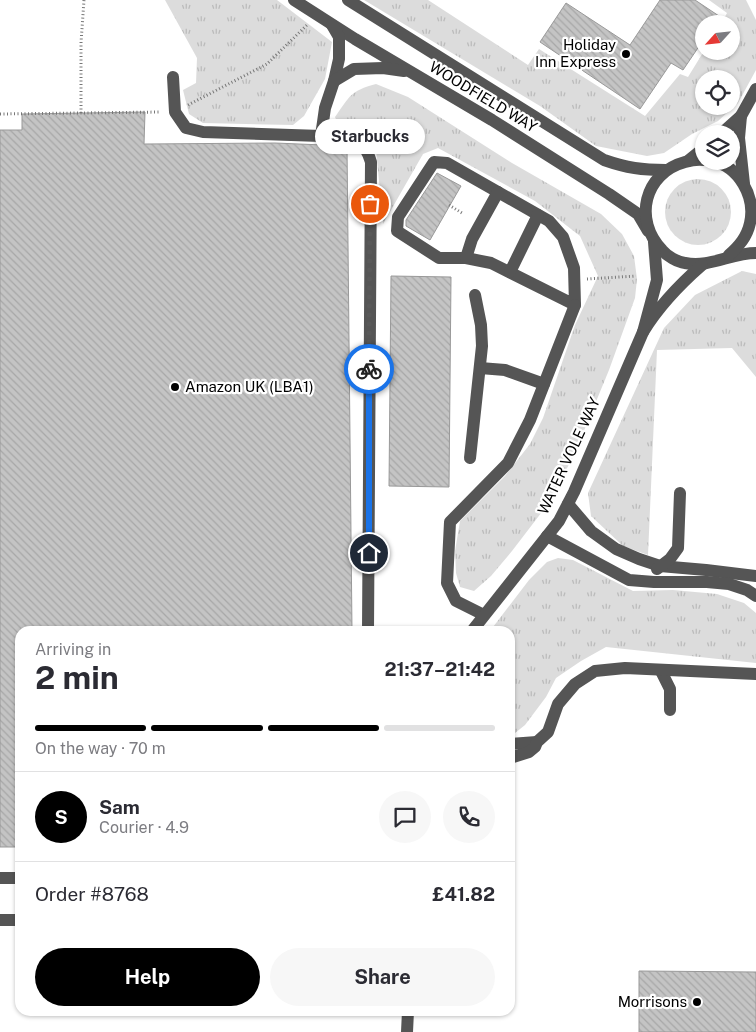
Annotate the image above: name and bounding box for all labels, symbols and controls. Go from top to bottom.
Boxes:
north arrow [695,15,740,60]
map controls [695,15,740,170]
place label: Holiday Inn Express [535,36,616,70]
marker: Holiday Inn Express [620,48,632,60]
street label: WOODFIELD WAY [426,58,540,135]
button: locate [695,70,740,115]
callout: Starbucks [315,119,425,154]
button: layers [695,125,740,170]
text: Starbucks [331,127,409,146]
pin [349,183,391,225]
icon: bag [356,190,384,218]
courier [344,344,394,394]
icon: bike [355,355,383,383]
place label: Amazon UK (LBA1) [185,378,314,395]
marker: Amazon UK (LBA1) [169,381,181,393]
street label: WATER VOLE WAY [534,395,603,517]
pin [348,532,390,574]
icon: home [355,539,383,567]
text: Arriving in [35,640,111,659]
text: 21:37–21:42 [384,658,495,680]
text: 2 min [35,659,119,696]
text: On the way · 70 m [35,739,165,758]
button: chat [379,791,431,843]
button: phone [443,791,495,843]
text: Sam [99,796,140,818]
text: S [54,806,68,828]
text: Courier · 4.9 [99,818,189,837]
text: Order #8768 [35,883,149,905]
text: £41.82 [432,883,495,905]
button: Help [35,948,260,1006]
button: Share [270,948,495,1006]
place label: Morrisons [618,993,687,1010]
marker: Morrisons [691,996,703,1008]

